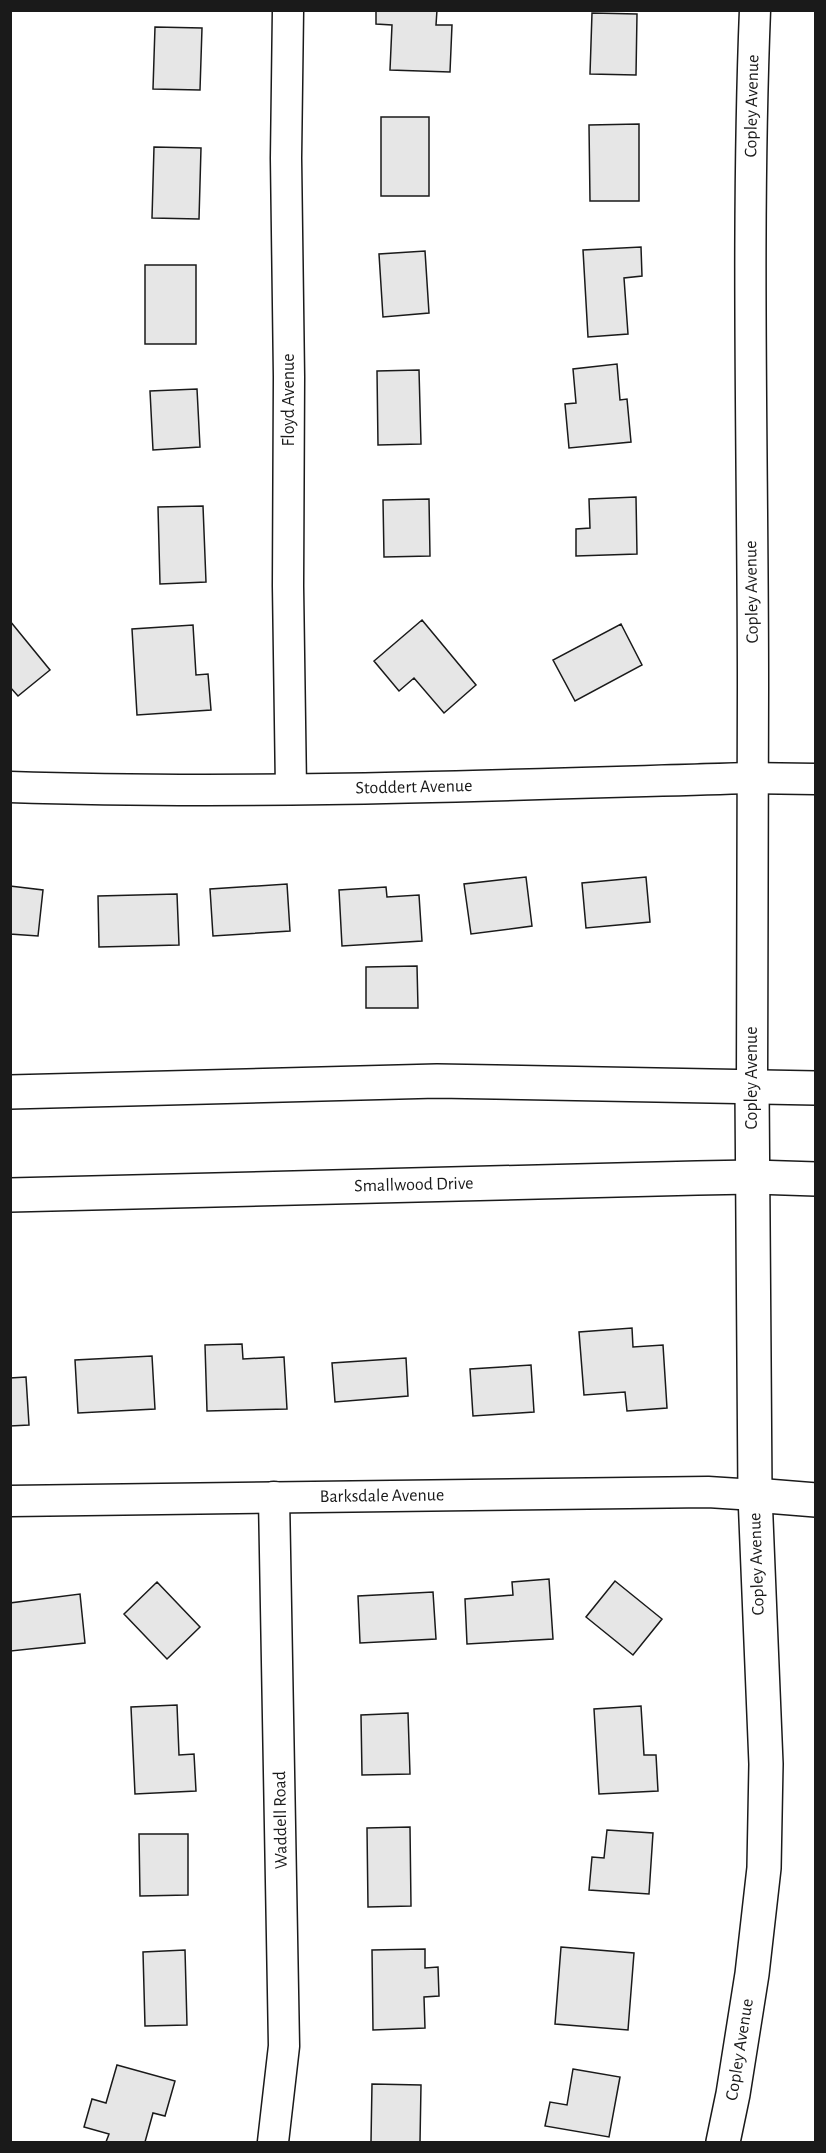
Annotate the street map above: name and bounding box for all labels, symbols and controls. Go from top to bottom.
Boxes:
street label: Copley Avenue [742,54,762,158]
street label: Floyd Avenue [280,353,298,447]
street label: Copley Avenue [742,540,762,644]
street label: Stoddert Avenue [355,777,473,798]
street label: Copley Avenue [743,1027,761,1129]
street label: Smallwood Drive [354,1175,474,1195]
street label: Barksdale Avenue [320,1486,444,1506]
street label: Copley Avenue [746,1512,768,1616]
street label: Waddell Road [271,1771,291,1869]
street label: Copley Avenue [723,1997,757,2102]

